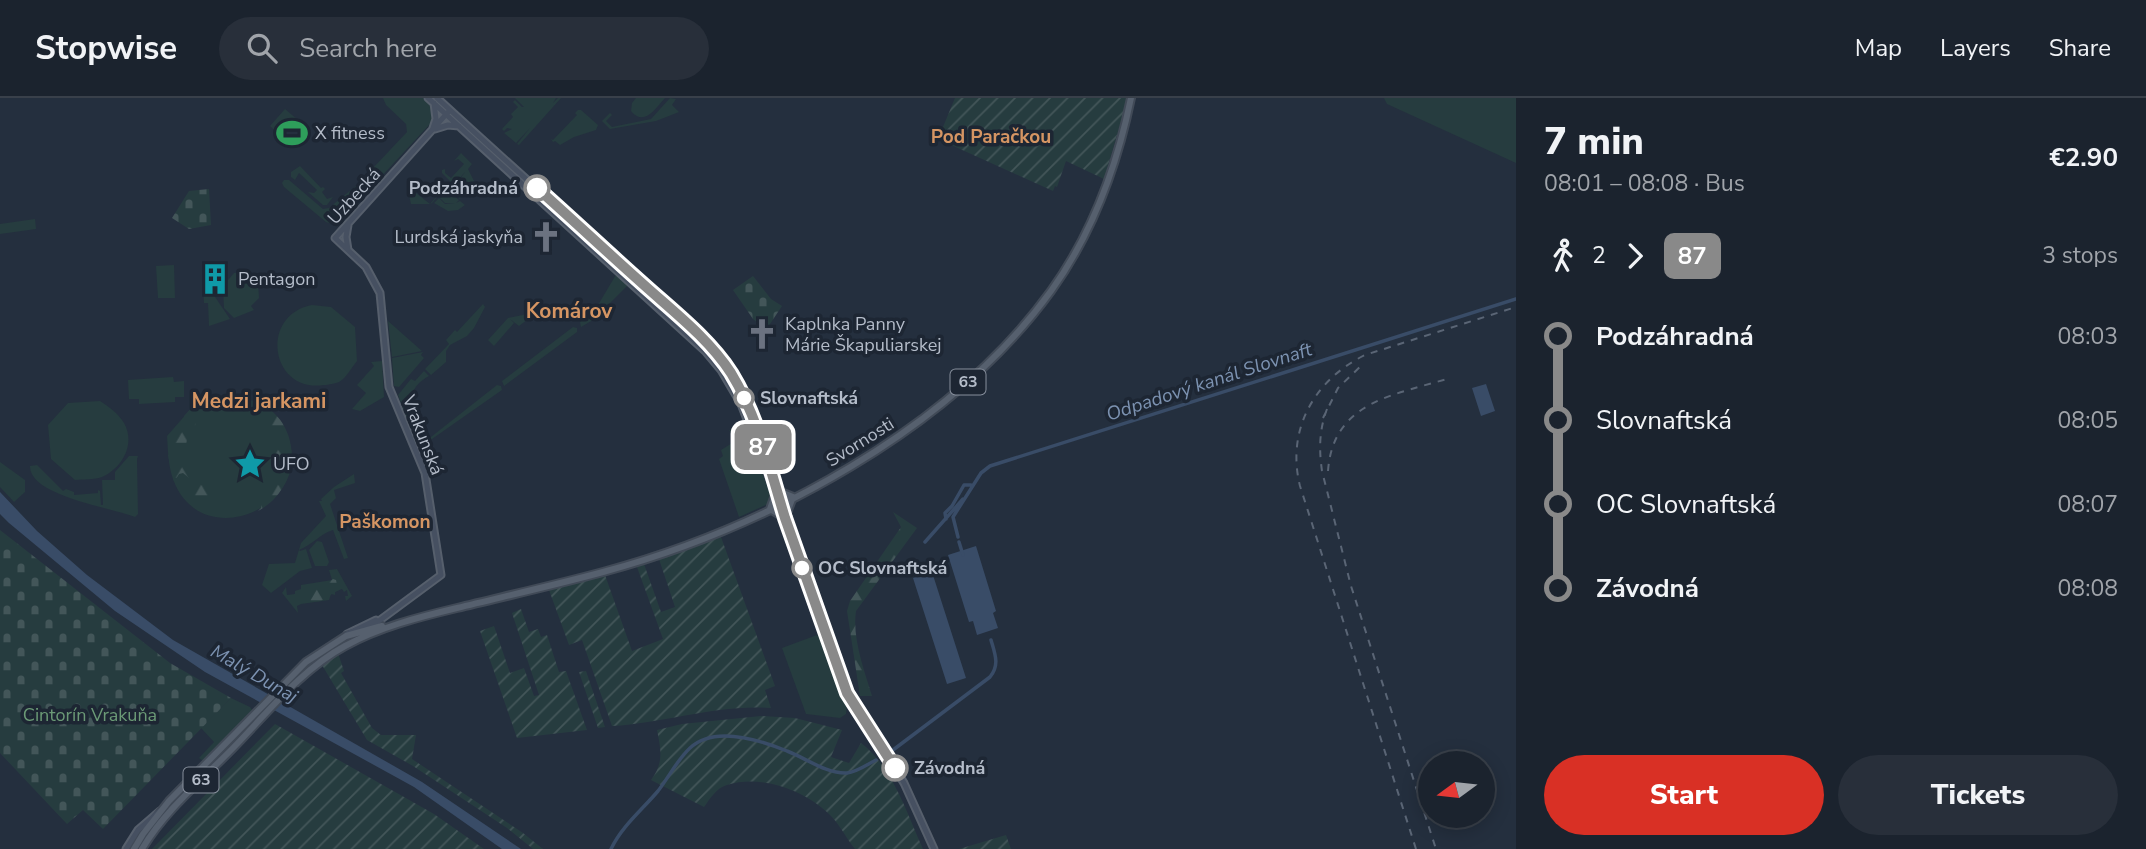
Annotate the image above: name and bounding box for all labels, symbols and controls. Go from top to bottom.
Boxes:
search box [219,17,709,80]
text: Stopwise [35,26,177,71]
icon: search [243,29,281,67]
text: Search here [299,31,437,66]
text: Map [1855,32,1902,64]
text: Layers [1940,32,2011,64]
text: Share [2049,32,2111,64]
sports icon: X fitness [275,116,309,150]
text: 7 min [1544,116,1644,167]
place label: X fitness [315,121,385,145]
district label: Pod Paračkou [931,124,1051,150]
text: €2.90 [2049,140,2118,175]
street label: Uzbecká [322,163,386,229]
text: 08:01 – 08:08 · Bus [1544,168,1745,199]
marker: Podzáhradná [524,175,550,201]
place label: Podzáhradná [409,176,518,200]
church icon: Lurdská jaskyňa [529,220,563,254]
place label: Lurdská jaskyňa [395,225,523,249]
icon: walk [1544,237,1582,275]
icon: forward [1616,237,1654,275]
text: 2 [1592,240,1606,271]
text: 87 [1678,240,1707,272]
text: 3 stops [2042,240,2118,271]
building icon: Pentagon [198,262,232,296]
place label: Pentagon [238,267,315,291]
district label: Komárov [526,297,613,325]
place label: Kaplnka Panny Márie Škapuliarskej [785,312,942,357]
church icon: Kaplnka Panny Márie Škapuliarskej [745,317,779,351]
text: Podzáhradná [1596,319,1754,354]
text: 08:03 [2058,321,2118,352]
water label: Odpadový kanál Slovnaft [1103,336,1316,428]
road number: 63 [950,370,986,394]
place label: Slovnaftská [760,386,858,410]
district label: Medzi jarkami [192,387,326,415]
marker: Slovnaftská [734,388,754,408]
street label: Vrakunská [396,391,449,478]
text: Slovnaftská [1596,403,1732,438]
text: 08:05 [2058,405,2118,436]
street label: Svornosti [821,412,899,472]
line badge: 87 [732,424,794,470]
text: 87 [749,431,777,463]
place icon: UFO [233,447,267,481]
place label: UFO [273,452,309,476]
text: OC Slovnaftská [1596,487,1776,522]
text: 08:07 [2058,489,2118,520]
district label: Paškomon [339,509,431,535]
place label: OC Slovnaftská [818,556,947,580]
marker: OC Slovnaftská [792,558,812,578]
text: Závodná [1596,571,1699,606]
text: 08:08 [2058,573,2118,604]
water label: Malý Dunaj [206,639,303,710]
park label: Cintorín Vrakuňa [23,703,157,727]
north arrow [1418,751,1494,828]
map controls [1418,751,1495,828]
marker: Závodná [882,755,908,781]
button: Start [1544,755,1824,835]
button: Tickets [1838,755,2118,835]
place label: Závodná [914,756,985,780]
road number: 63 [184,768,218,792]

